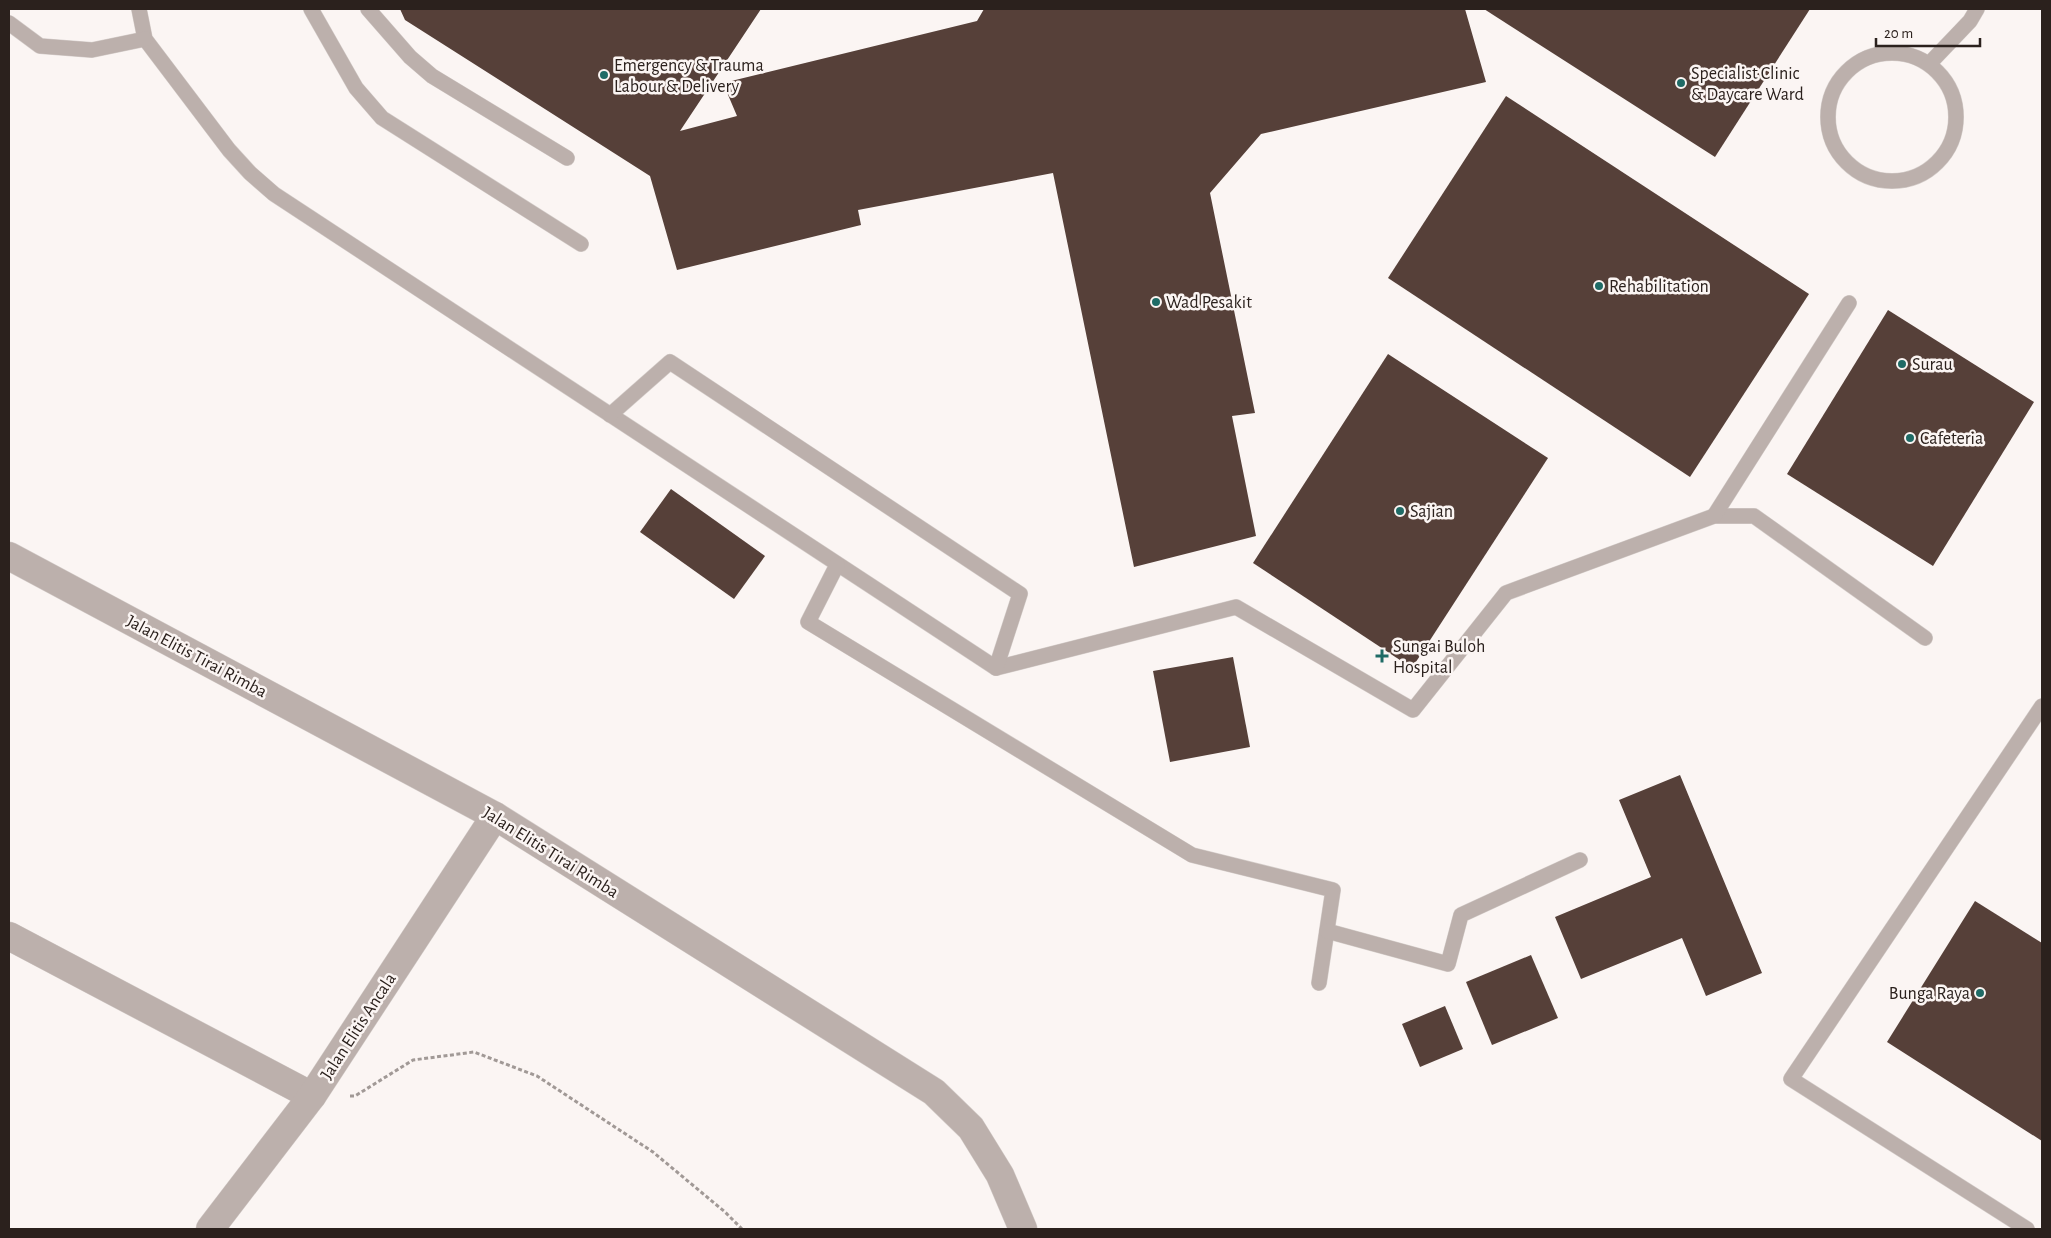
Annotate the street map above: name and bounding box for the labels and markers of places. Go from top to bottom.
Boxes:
place label: Emergency & Trauma Labour & Delivery [614,57,764,96]
place label: Specialist Clinic & Daycare Ward [1691,65,1804,104]
marker: Emergency & Trauma Labour & Delivery [598,69,610,81]
marker: Specialist Clinic & Daycare Ward [1675,77,1687,89]
place label: Rehabilitation [1609,278,1709,296]
marker: Rehabilitation [1593,280,1605,292]
place label: Wad Pesakit [1166,294,1252,312]
marker: Wad Pesakit [1150,296,1162,308]
place label: Surau [1912,356,1953,374]
marker: Surau [1896,358,1908,370]
place label: Cafeteria [1920,430,1983,448]
marker: Cafeteria [1904,432,1916,444]
place label: Sajian [1410,503,1453,521]
marker: Sajian [1394,505,1406,517]
place label: Sungai Buloh Hospital [1393,638,1485,677]
marker: Sungai Buloh Hospital [1375,649,1389,663]
place label: Bunga Raya [1889,985,1970,1003]
marker: Bunga Raya [1974,987,1986,999]

